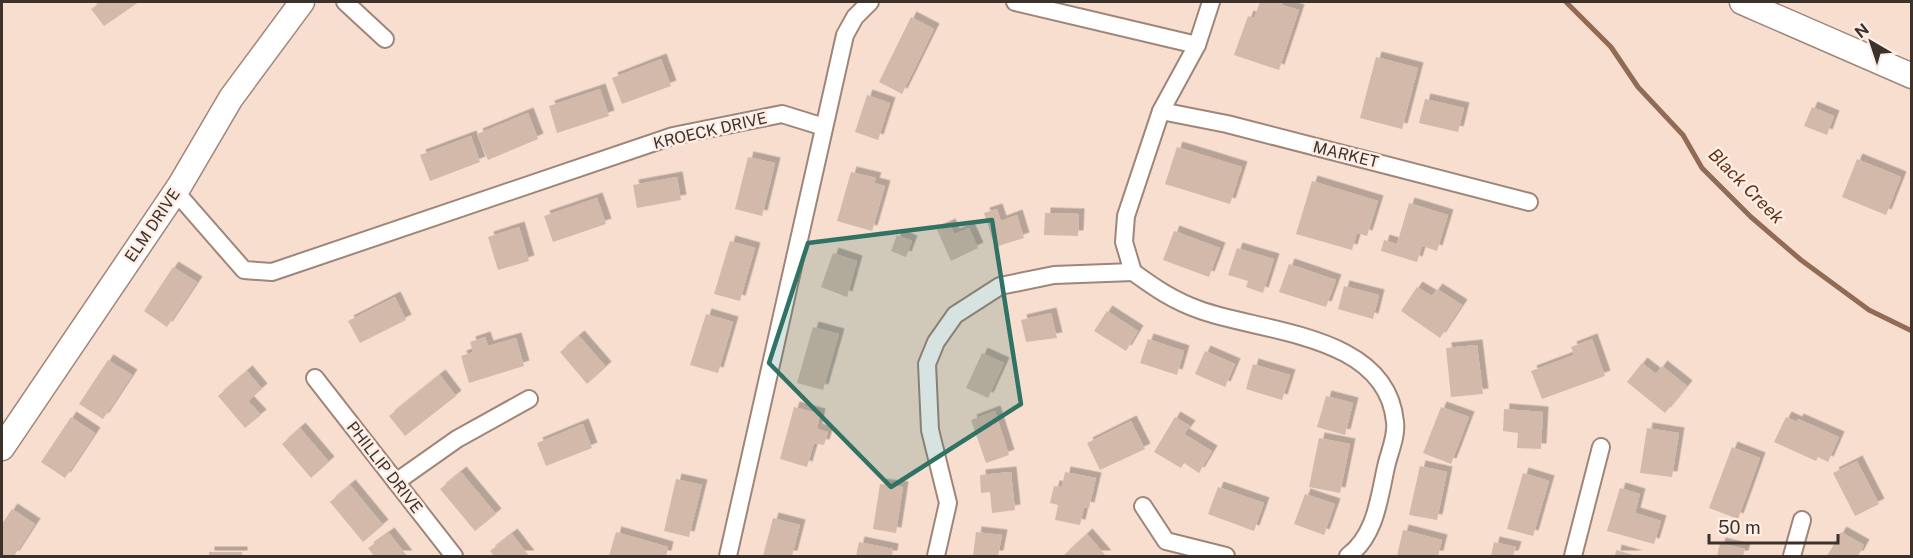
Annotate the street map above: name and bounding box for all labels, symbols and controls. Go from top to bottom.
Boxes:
north arrow [1841,12,1901,72]
text: N [1851,19,1873,42]
street label: KROECK DRIVE [651,108,769,153]
street label: MARKET [1311,137,1381,172]
water label: Black Creek [1704,144,1789,228]
street label: ELM DRIVE [121,185,184,266]
street label: PHILLIP DRIVE [343,418,426,517]
scale bar [1709,507,1838,545]
text: 50 m [1718,517,1761,538]

